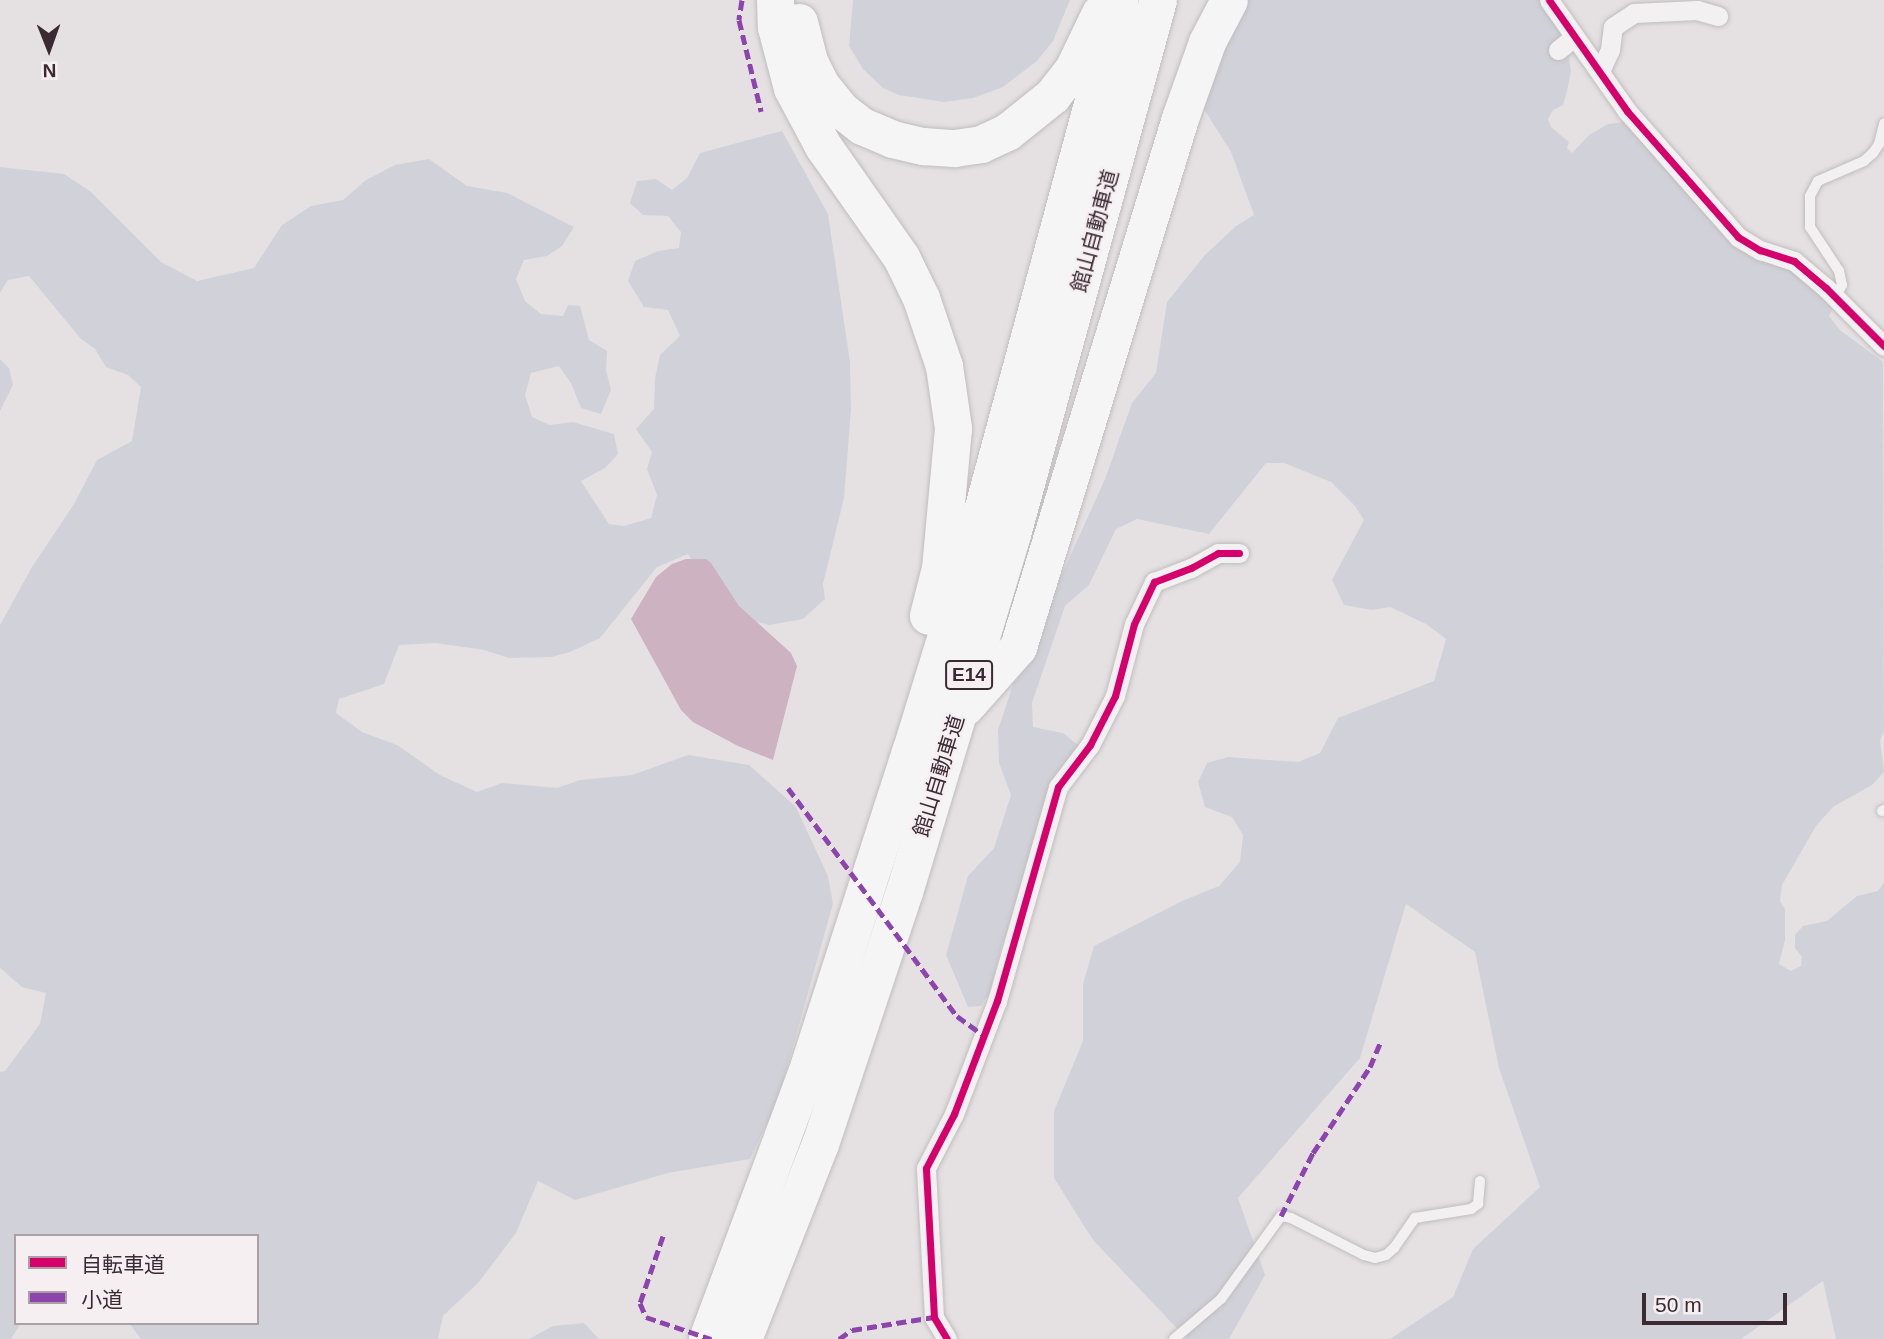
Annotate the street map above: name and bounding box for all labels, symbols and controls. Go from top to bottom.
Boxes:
north arrow [14,14,84,84]
text: N [42,60,56,81]
street label: 館山自動車道 [1067,167,1123,295]
road number: E14 [944,660,993,690]
street label: 館山自動車道 [909,712,969,840]
legend [14,1234,259,1325]
text: 自転車道 [81,1253,165,1276]
scale bar [1646,1280,1791,1324]
text: 小道 [81,1288,123,1311]
text: 50 m [1655,1293,1702,1316]

